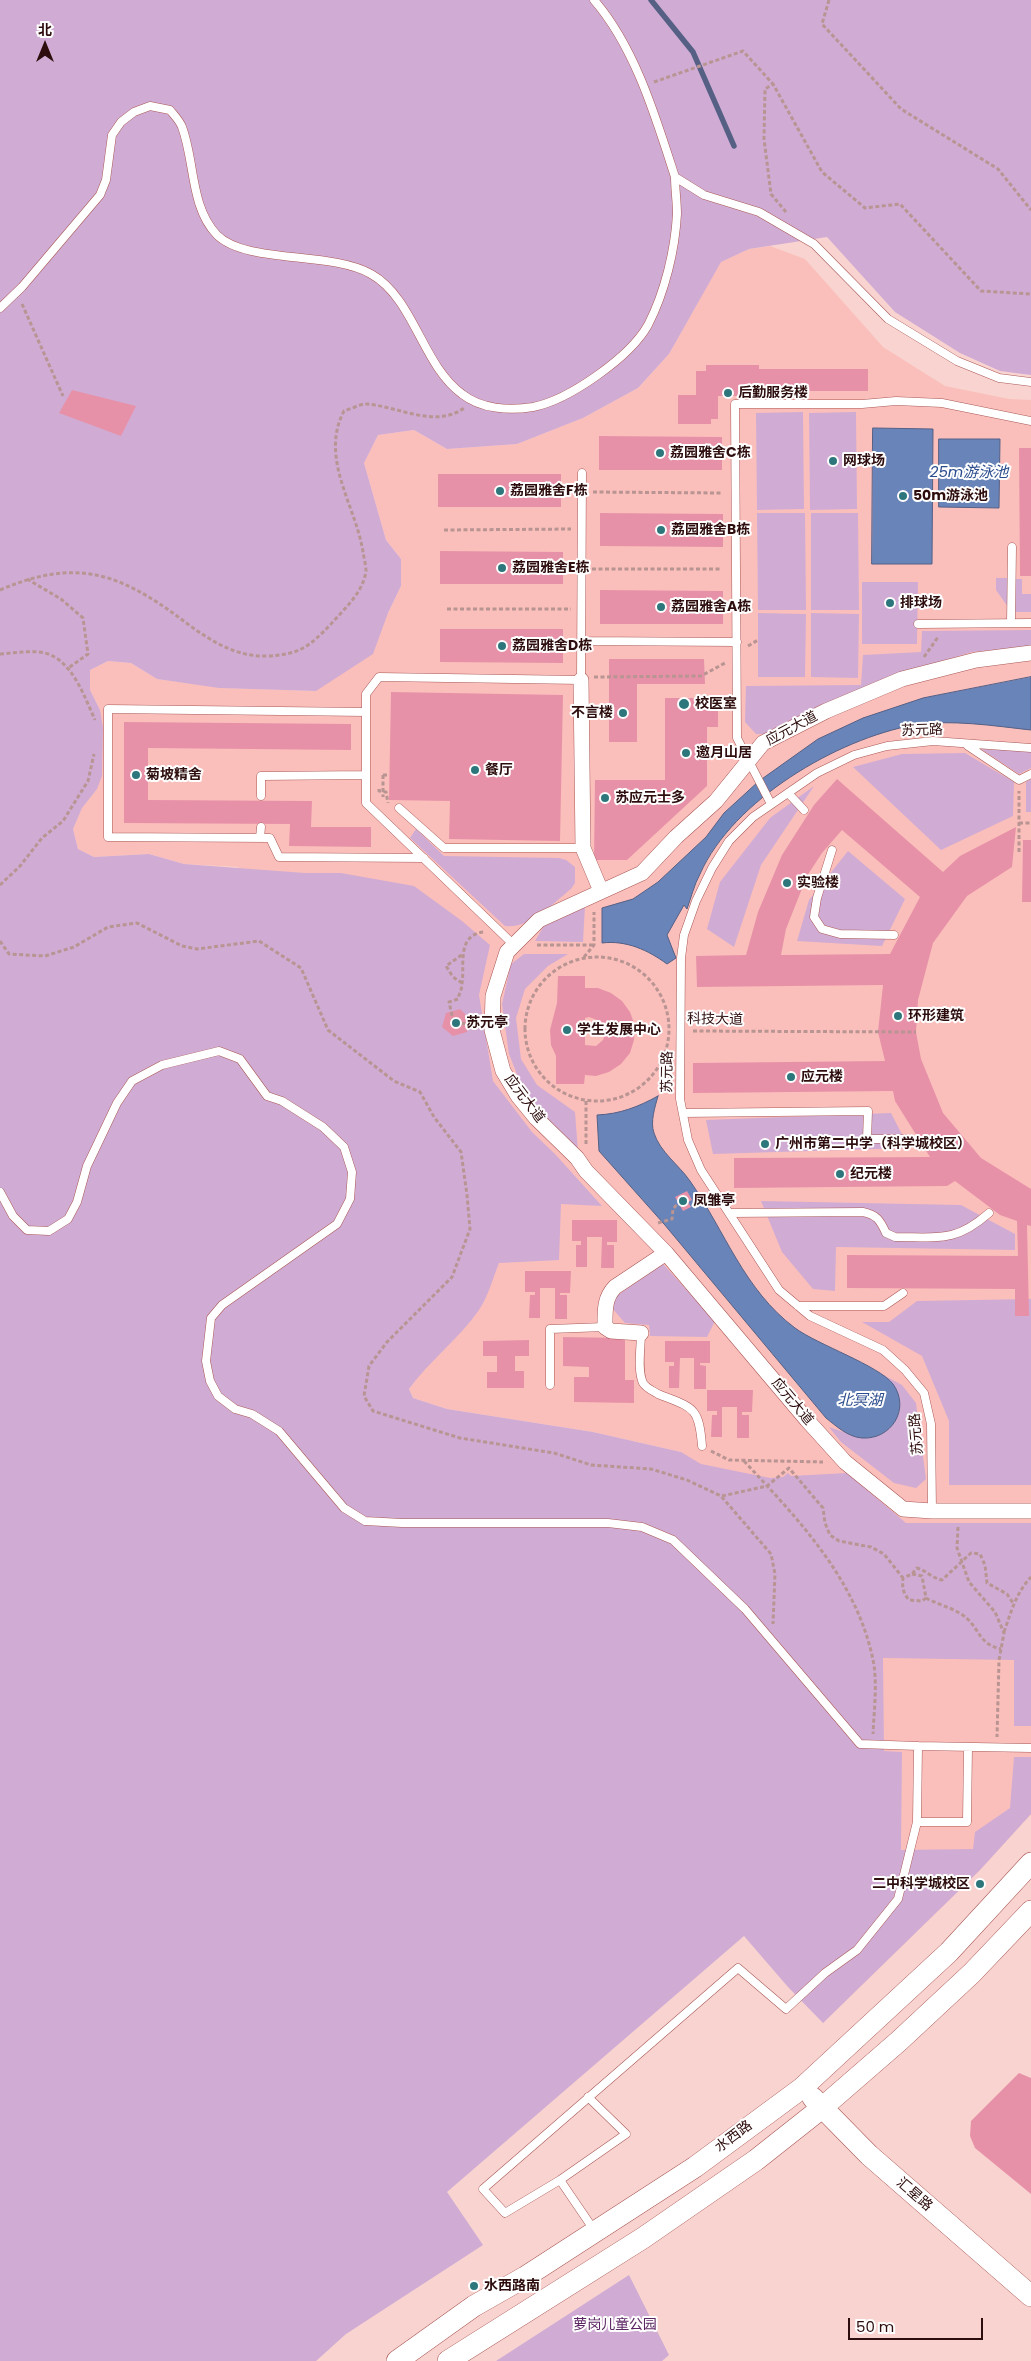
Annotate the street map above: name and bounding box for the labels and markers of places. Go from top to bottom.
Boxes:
place label: 后勤服务楼 [738,385,808,401]
marker: 后勤服务楼 [722,387,734,399]
place label: 荔园雅舍C栋 [670,445,751,461]
marker: 荔园雅舍C栋 [654,447,666,459]
place label: 网球场 [843,453,885,469]
marker: 网球场 [827,455,839,467]
place label: 荔园雅舍F栋 [510,483,588,499]
marker: 荔园雅舍F栋 [494,485,506,497]
place label: 50m游泳池 [913,488,988,504]
marker: 50m游泳池 [897,490,909,502]
place label: 荔园雅舍B栋 [671,522,750,538]
marker: 荔园雅舍B栋 [655,524,667,536]
place label: 荔园雅舍E栋 [512,560,590,576]
marker: 荔园雅舍E栋 [496,562,508,574]
place label: 排球场 [900,595,942,611]
marker: 排球场 [884,597,896,609]
place label: 荔园雅舍A栋 [671,599,751,615]
marker: 荔园雅舍A栋 [655,601,667,613]
place label: 荔园雅舍D栋 [512,638,592,654]
marker: 荔园雅舍D栋 [496,640,508,652]
place label: 校医室 [695,696,737,712]
marker: 校医室 [677,697,691,711]
place label: 不言楼 [571,705,613,721]
marker: 不言楼 [617,707,629,719]
place label: 邀月山居 [696,745,752,761]
marker: 邀月山居 [680,747,692,759]
place label: 餐厅 [485,762,513,778]
marker: 餐厅 [469,764,481,776]
place label: 菊坡精舍 [146,767,202,783]
marker: 菊坡精舍 [130,769,142,781]
place label: 苏应元士多 [615,790,685,806]
marker: 苏应元士多 [599,792,611,804]
place label: 实验楼 [797,875,839,891]
marker: 实验楼 [781,877,793,889]
place label: 环形建筑 [908,1008,964,1024]
marker: 环形建筑 [892,1010,904,1022]
place label: 苏元亭 [466,1015,508,1031]
marker: 苏元亭 [450,1017,462,1029]
place label: 学生发展中心 [577,1022,661,1038]
marker: 学生发展中心 [561,1024,573,1036]
place label: 应元楼 [801,1069,843,1085]
marker: 应元楼 [785,1071,797,1083]
place label: 广州市第二中学（科学城校区） [775,1136,971,1152]
marker: 广州市第二中学（科学城校区） [759,1138,771,1150]
place label: 纪元楼 [850,1166,892,1182]
marker: 纪元楼 [834,1168,846,1180]
place label: 凤雏亭 [693,1193,735,1209]
marker: 凤雏亭 [677,1195,689,1207]
place label: 二中科学城校区 [872,1876,970,1892]
marker: 二中科学城校区 [974,1878,986,1890]
place label: 水西路南 [484,2278,540,2294]
marker: 水西路南 [468,2280,480,2292]

